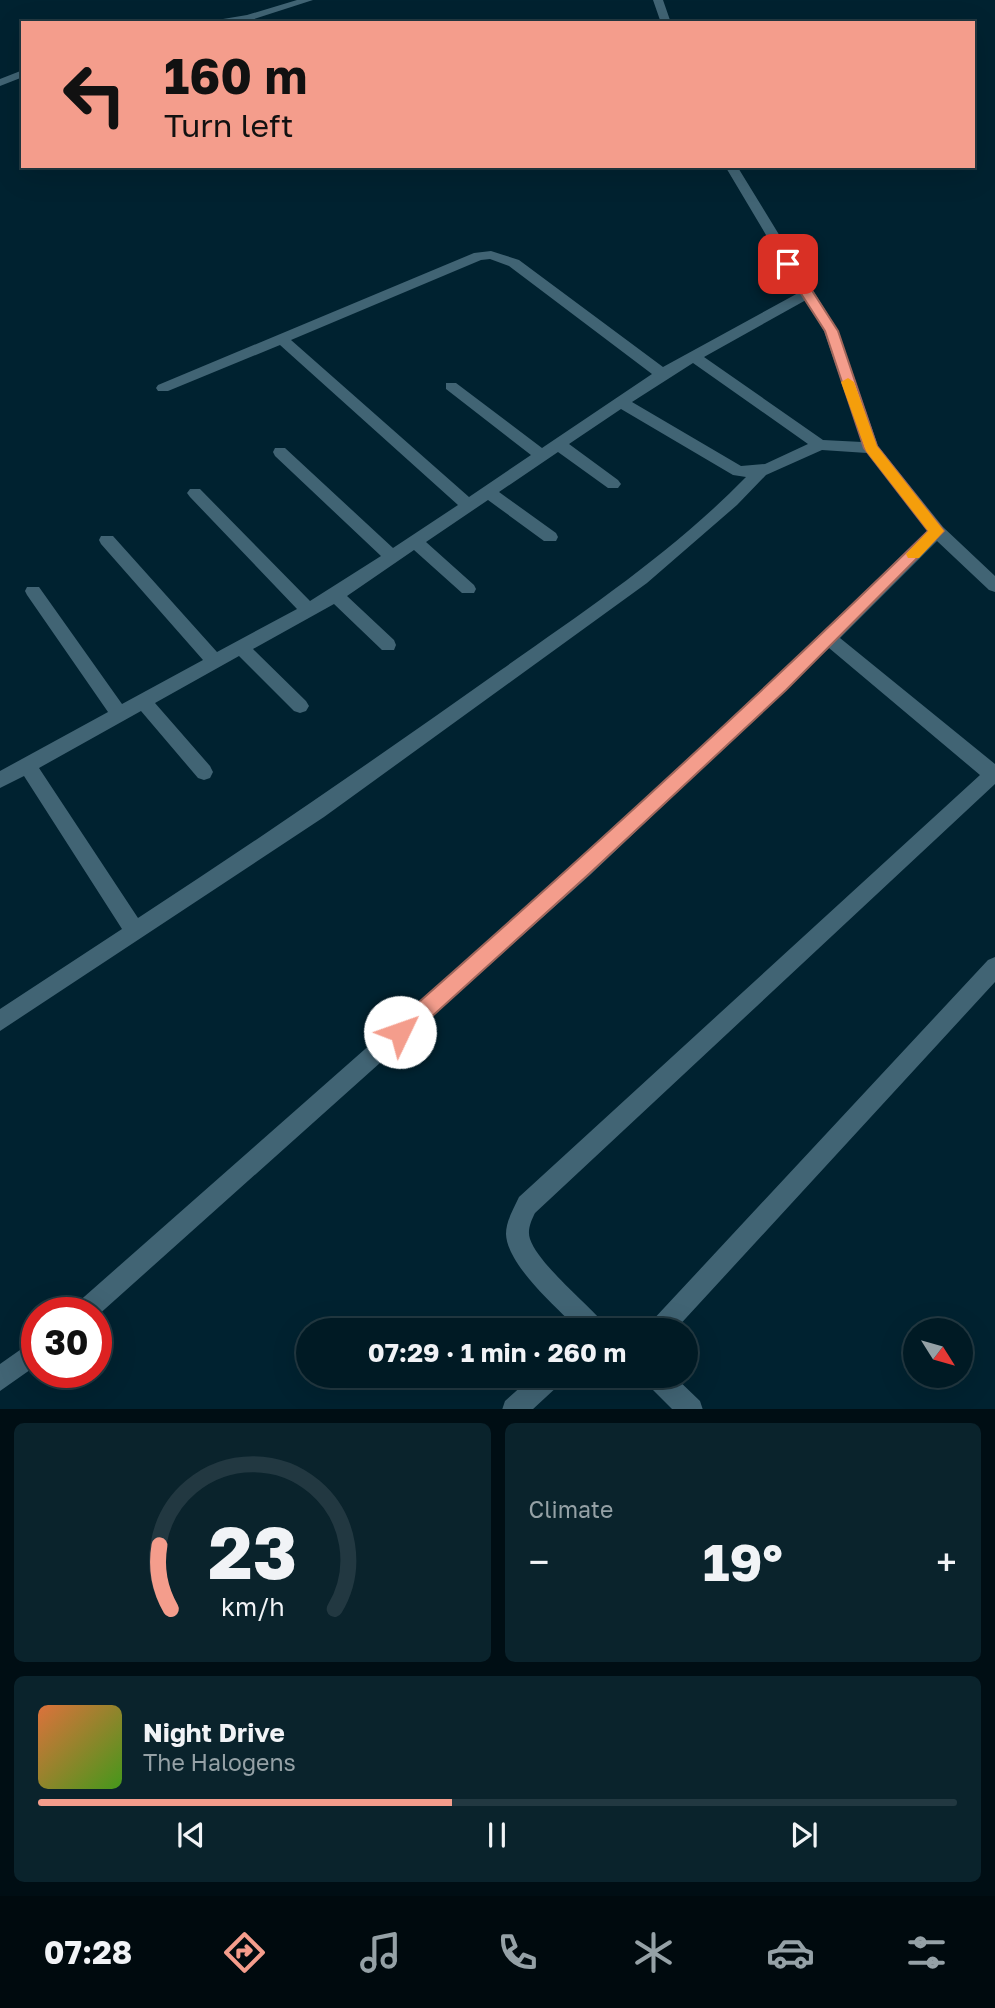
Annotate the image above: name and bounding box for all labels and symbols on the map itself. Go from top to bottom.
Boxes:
pin [758,234,818,294]
position arrow [363,995,437,1069]
speed limit sign: 30 [21,1297,112,1388]
north arrow [903,1318,973,1388]

